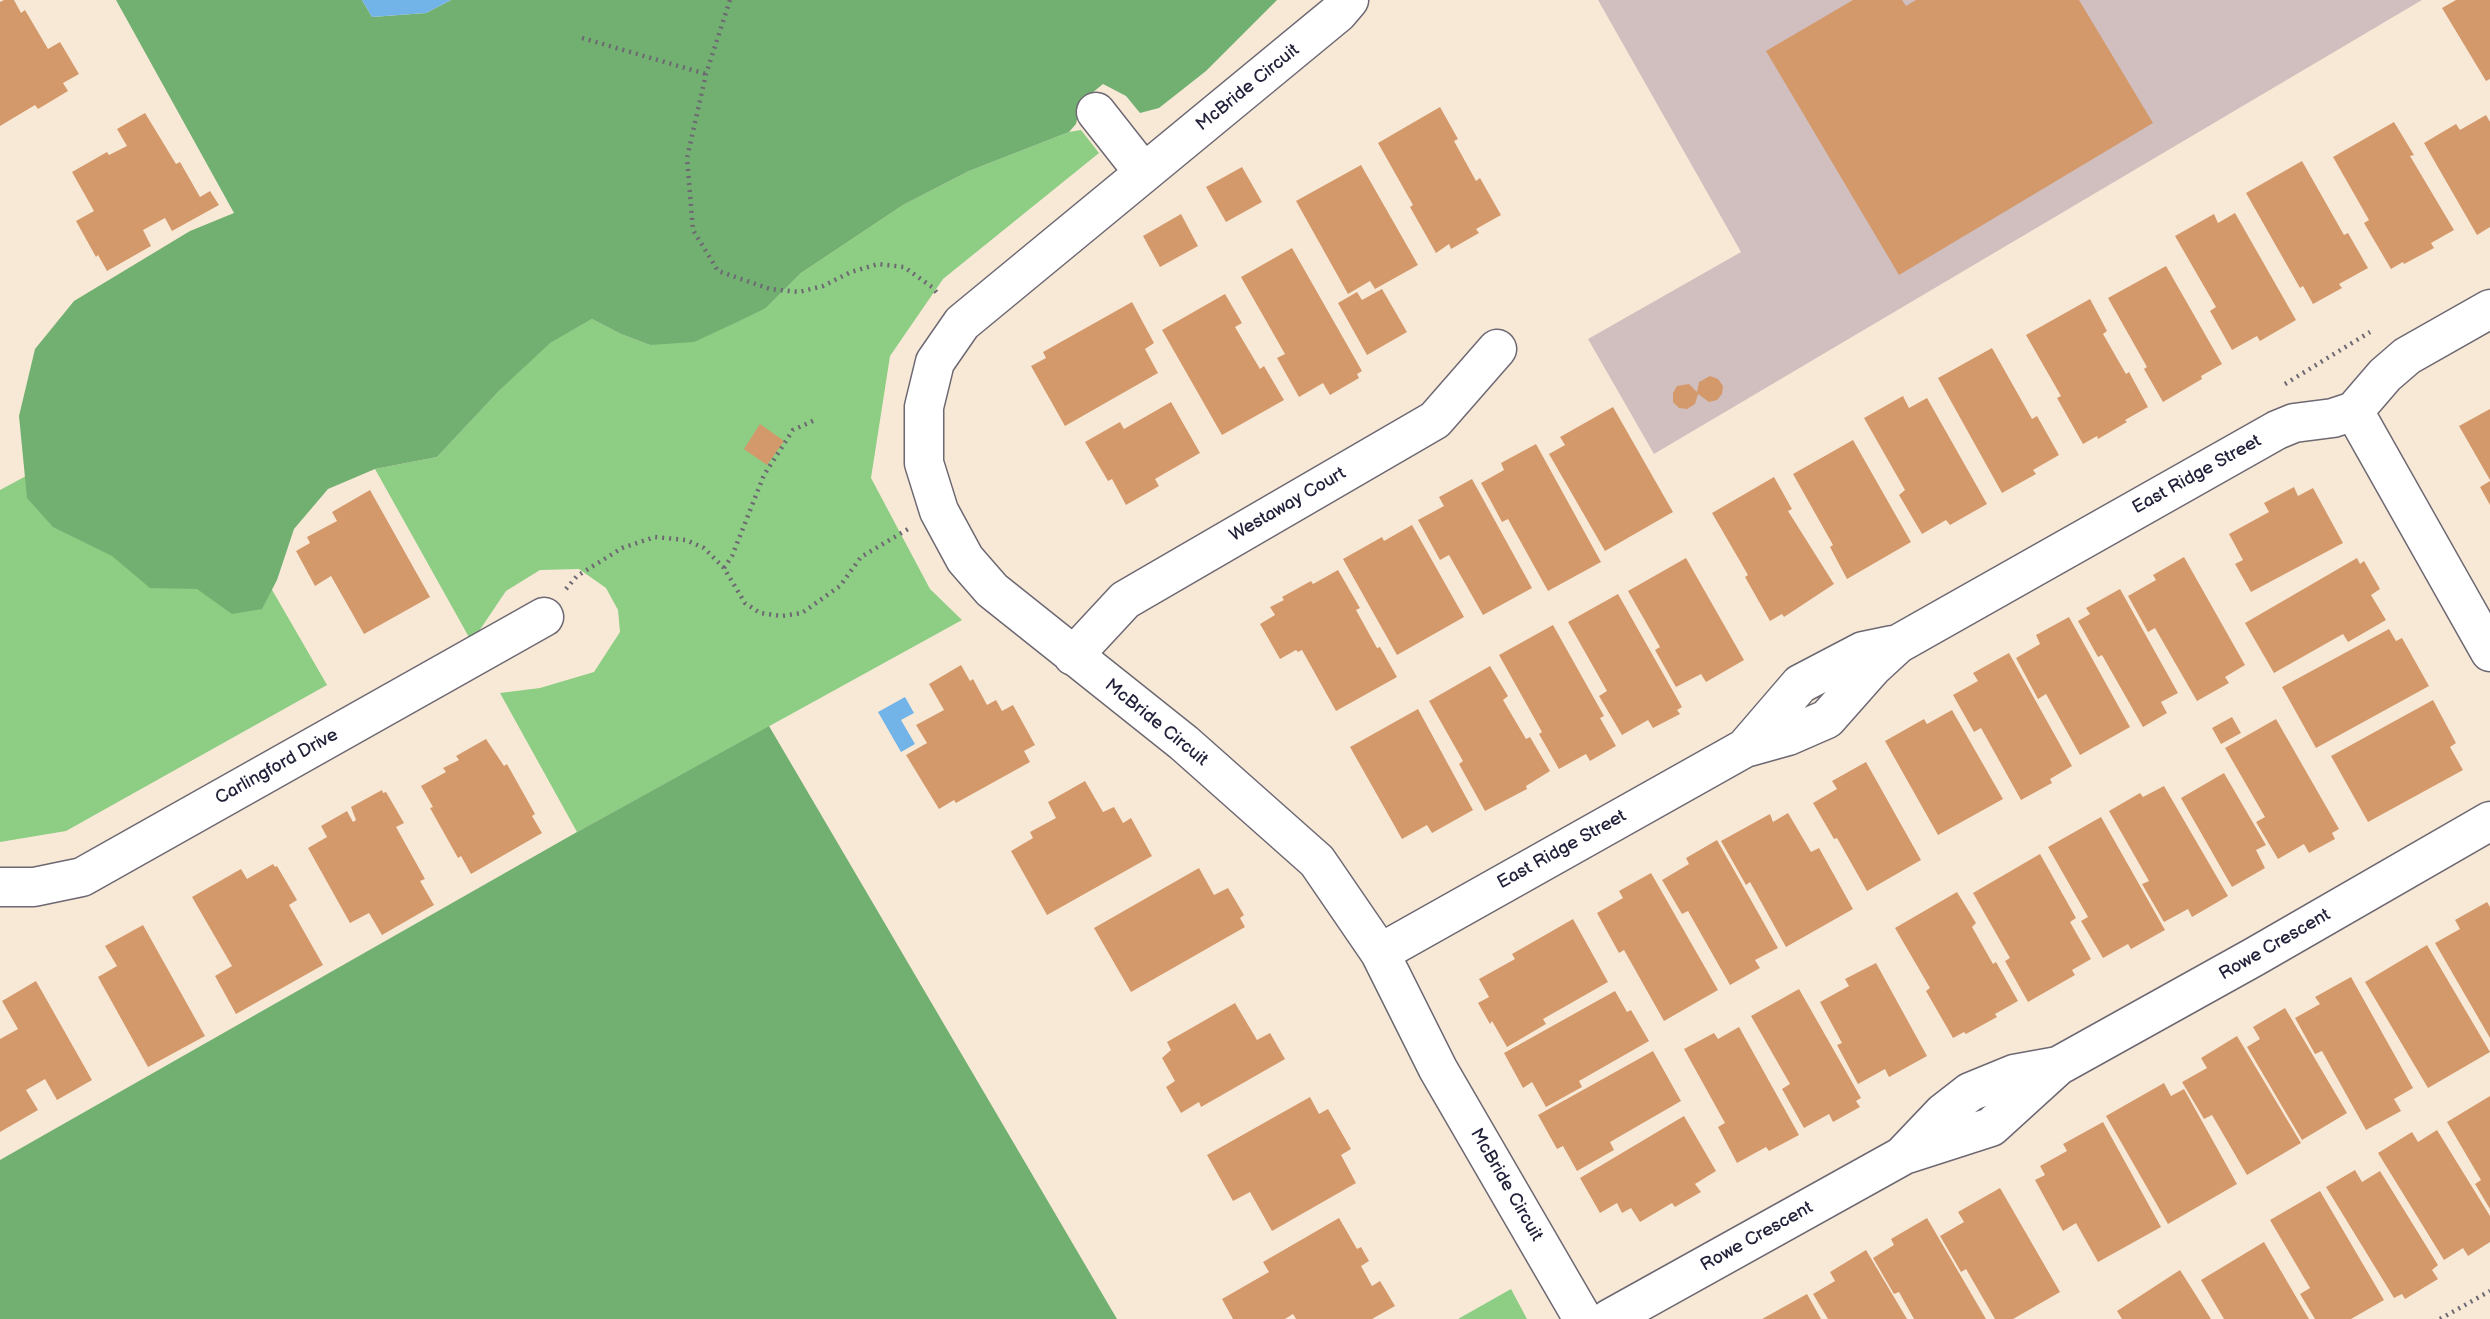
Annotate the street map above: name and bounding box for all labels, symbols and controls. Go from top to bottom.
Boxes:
street label: McBride Circuit [1192,40,1304,136]
street label: East Ridge Street [2129,431,2265,519]
street label: Westaway Court [1226,463,1350,547]
street label: McBride Circuit [1100,675,1212,771]
street label: Carlingford Drive [212,724,342,810]
street label: East Ridge Street [1494,806,1630,894]
street label: Rowe Crescent [2216,904,2334,986]
street label: McBride Circuit [1465,1125,1547,1245]
street label: Rowe Crescent [1697,1197,1817,1277]

